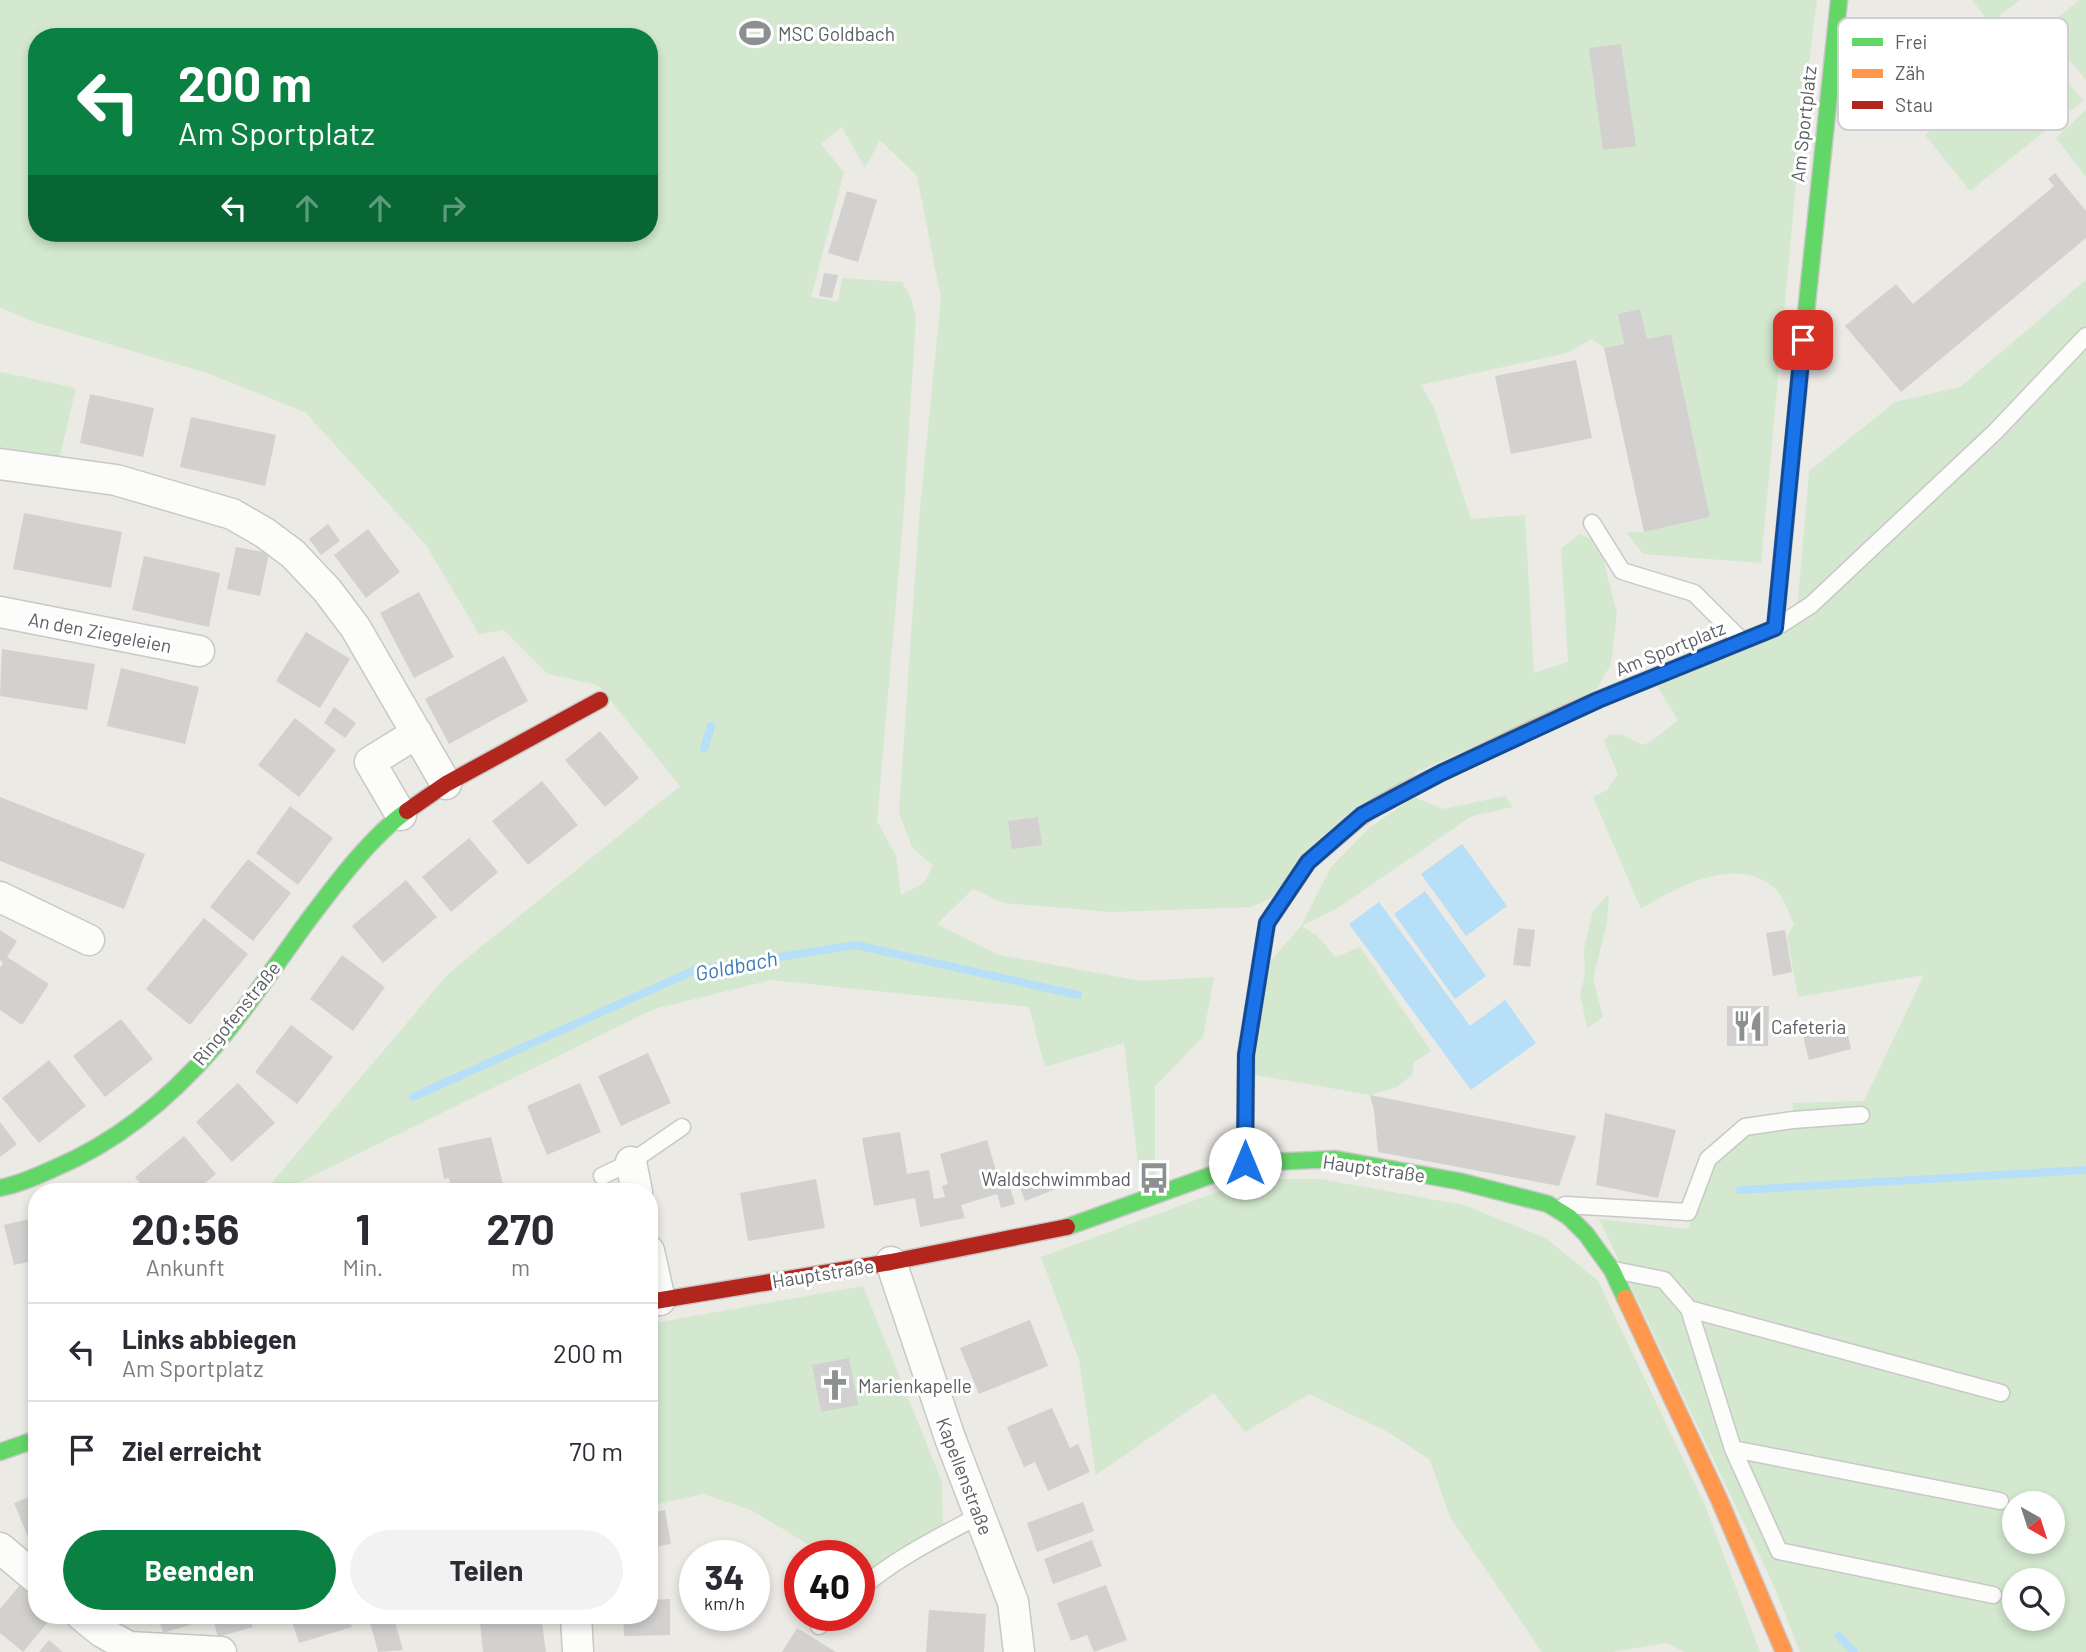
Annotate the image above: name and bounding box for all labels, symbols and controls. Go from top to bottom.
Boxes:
sports icon: MSC Goldbach [738,16,772,50]
legend [1838,18,2068,130]
place label: MSC Goldbach [778,22,895,45]
text: Frei [1895,30,1927,53]
text: 200 m [178,53,312,112]
icon: left [63,56,154,147]
text: Zäh [1895,61,1925,84]
street label: Am Sportplatz [1785,65,1821,183]
text: Stau [1895,93,1933,116]
text: Am Sportplatz [178,113,375,151]
icon: left [215,189,253,227]
icon: ahead [288,189,326,227]
icon: ahead [361,189,399,227]
icon: right [434,189,472,227]
pin [1773,310,1833,370]
icon: arrive [1784,321,1822,359]
street label: An den Ziegeleien [26,607,174,657]
street label: Am Sportplatz [1612,615,1728,681]
water label: Goldbach [693,945,779,985]
street label: Ringofenstraße [187,957,285,1069]
restaurant icon: Cafeteria [1731,1009,1765,1043]
place label: Cafeteria [1771,1015,1846,1038]
position arrow [1208,1126,1282,1200]
street label: Hauptstraße [1321,1149,1427,1187]
bus stop icon: Waldschwimmbad [1137,1161,1171,1195]
place label: Waldschwimmbad [981,1167,1131,1190]
text: 20:56 [131,1203,239,1253]
text: 1 [355,1203,370,1253]
text: 270 [486,1203,555,1253]
text: Ankunft [146,1253,225,1281]
text: Min. [343,1253,383,1281]
text: m [511,1253,530,1281]
street label: Hauptstraße [770,1254,876,1292]
text: Links abbiegen [122,1323,296,1354]
icon: left [63,1333,101,1371]
text: 200 m [553,1337,623,1368]
text: Am Sportplatz [122,1354,263,1382]
church icon: Marienkapelle [818,1368,852,1402]
place label: Marienkapelle [858,1374,972,1397]
street label: Kapellenstraße [932,1414,998,1538]
icon: arrive [63,1431,101,1469]
text: Ziel erreicht [122,1435,262,1466]
text: 70 m [569,1435,623,1466]
north arrow [2002,1491,2065,1554]
map controls [2002,1491,2065,1631]
button: Beenden [63,1530,336,1610]
button: Teilen [350,1530,623,1610]
speed limit sign: 40 [784,1540,875,1631]
text: 34 [704,1555,745,1597]
button: search [2002,1568,2065,1631]
text: km/h [704,1592,745,1614]

